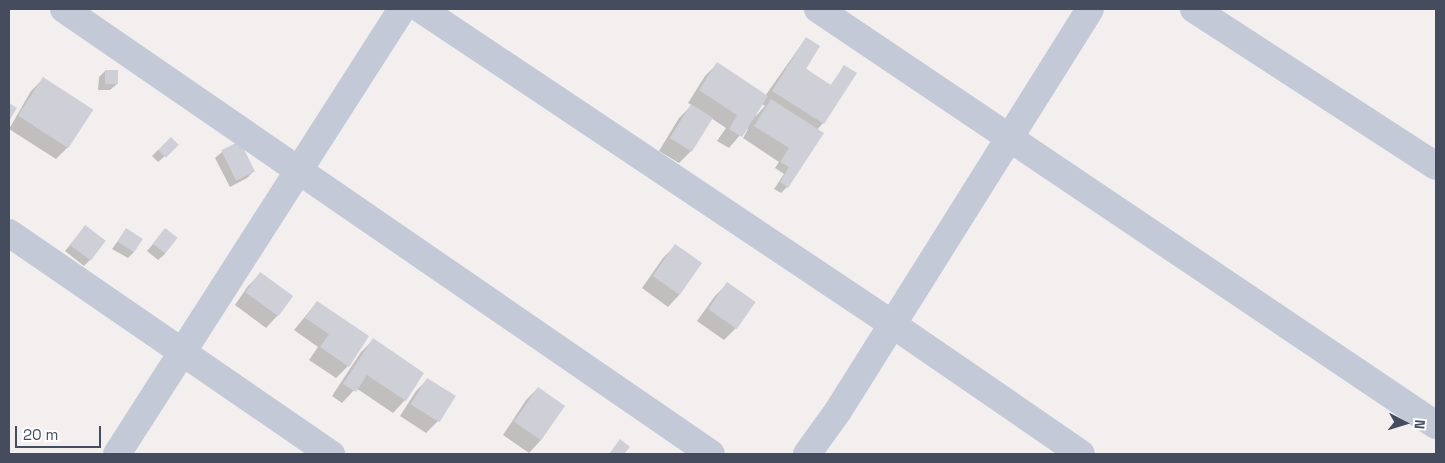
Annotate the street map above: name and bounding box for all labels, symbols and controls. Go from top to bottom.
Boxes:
north arrow [1380,398,1430,448]
scale bar [18,416,104,448]
text: N [1411,419,1429,430]
text: 20 m [23,425,58,444]

